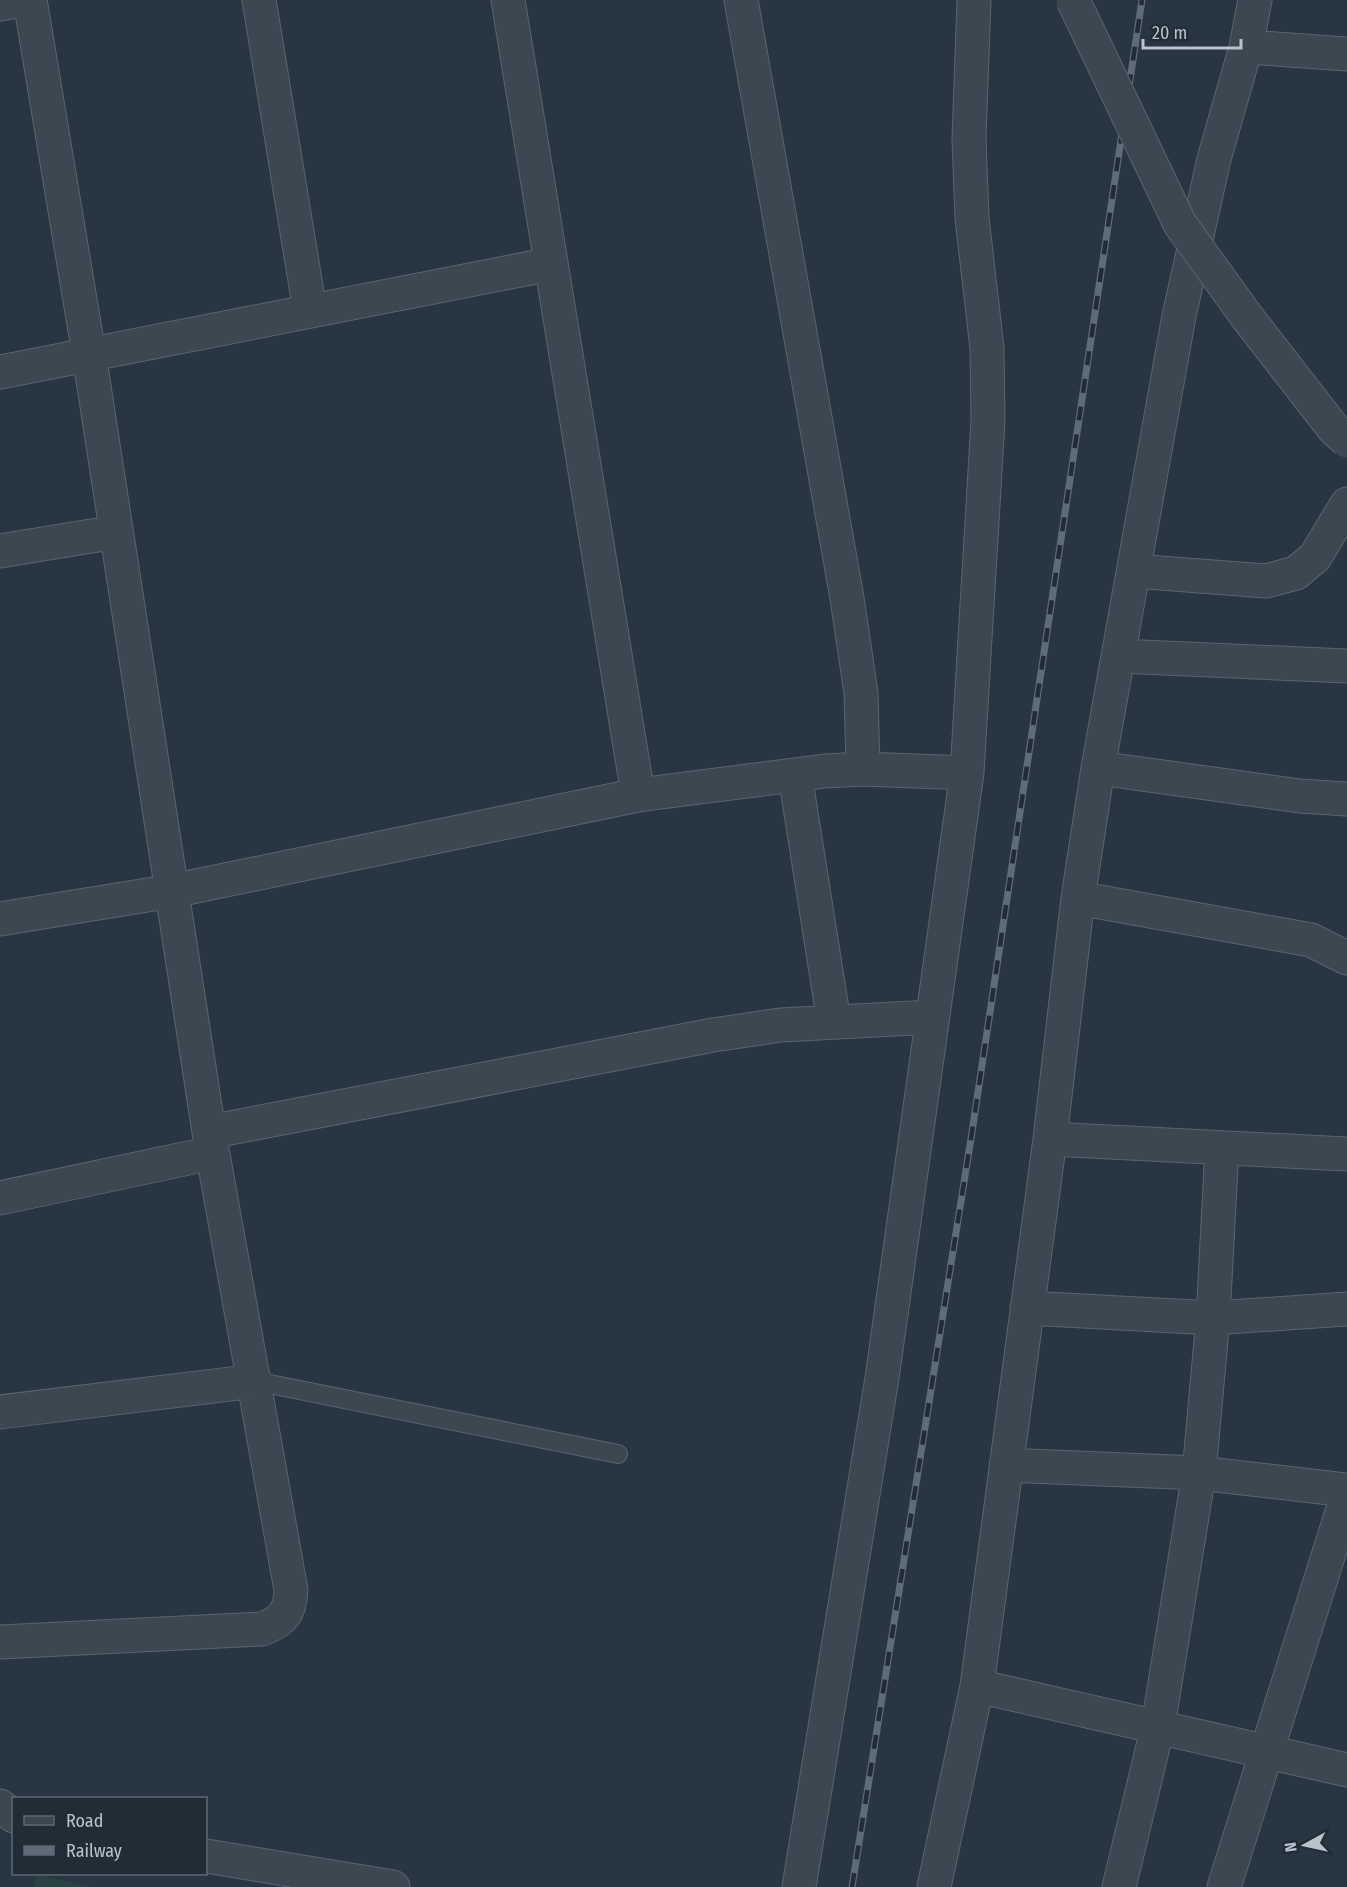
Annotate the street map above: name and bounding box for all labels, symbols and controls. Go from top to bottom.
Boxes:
scale bar [1143,12,1240,50]
text: 20 m [1152,22,1187,44]
legend [12,1797,207,1875]
text: Road [66,1810,103,1832]
north arrow [1275,1815,1335,1875]
text: Railway [66,1840,122,1862]
text: N [1281,1841,1301,1853]

